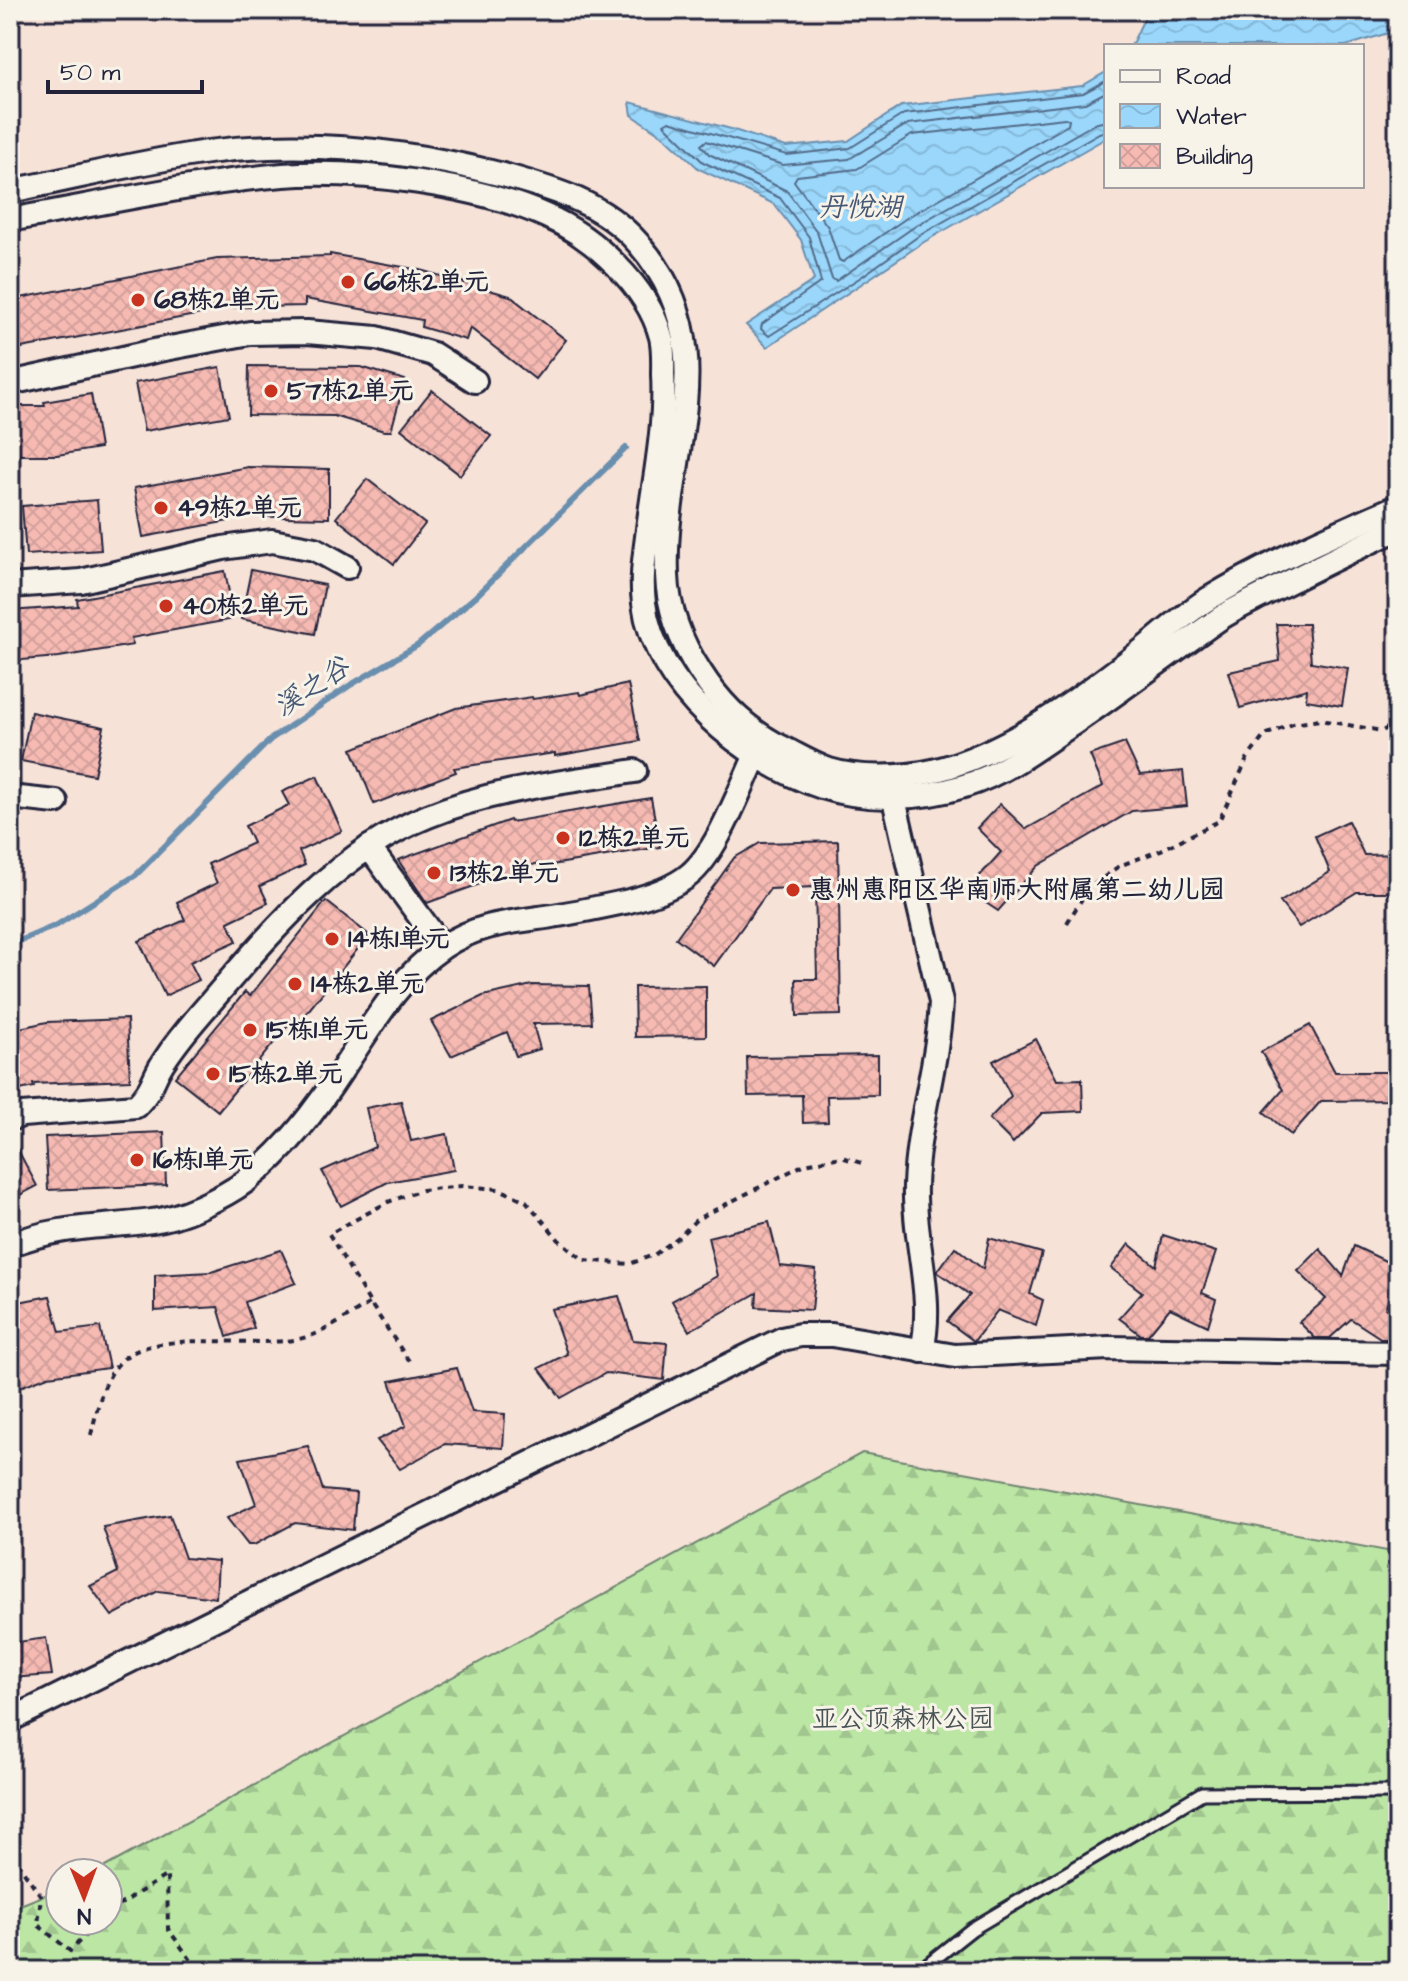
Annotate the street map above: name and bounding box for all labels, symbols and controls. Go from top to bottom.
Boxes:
scale bar [48,44,202,94]
legend [1104,44,1364,188]
text: 50 m [60,56,121,90]
text: Road [1176,60,1231,94]
text: Water [1176,100,1247,134]
text: Building [1176,140,1253,175]
water label: 丹悦湖 [818,188,905,227]
place label: 66栋2单元 [364,264,489,300]
marker: 66栋2单元 [339,273,357,291]
place label: 68栋2单元 [154,282,280,318]
marker: 68栋2单元 [129,291,147,309]
place label: 57栋2单元 [287,373,414,409]
marker: 57栋2单元 [262,382,280,400]
place label: 49栋2单元 [177,490,302,526]
marker: 49栋2单元 [152,499,170,517]
place label: 40栋2单元 [182,588,309,624]
marker: 40栋2单元 [157,597,175,615]
water label: 溪之谷 [266,647,359,726]
place label: 12栋2单元 [579,820,690,856]
marker: 12栋2单元 [554,829,572,847]
place label: 13栋2单元 [450,855,559,891]
marker: 13栋2单元 [425,864,443,882]
place label: 惠州惠阳区华南师大附属第二幼儿园 [809,872,1225,908]
marker: 惠州惠阳区华南师大附属第二幼儿园 [784,881,802,899]
place label: 14栋1单元 [348,921,450,957]
marker: 14栋1单元 [323,930,341,948]
place label: 14栋2单元 [311,966,425,1002]
marker: 14栋2单元 [286,975,304,993]
place label: 15栋1单元 [266,1012,369,1048]
marker: 15栋1单元 [241,1021,259,1039]
place label: 15栋2单元 [229,1056,344,1092]
marker: 15栋2单元 [204,1065,222,1083]
place label: 16栋1单元 [153,1142,254,1178]
marker: 16栋1单元 [128,1151,146,1169]
park label: 亚公顶森林公园 [812,1701,994,1737]
north arrow [44,1857,124,1937]
text: N [77,1900,91,1931]

